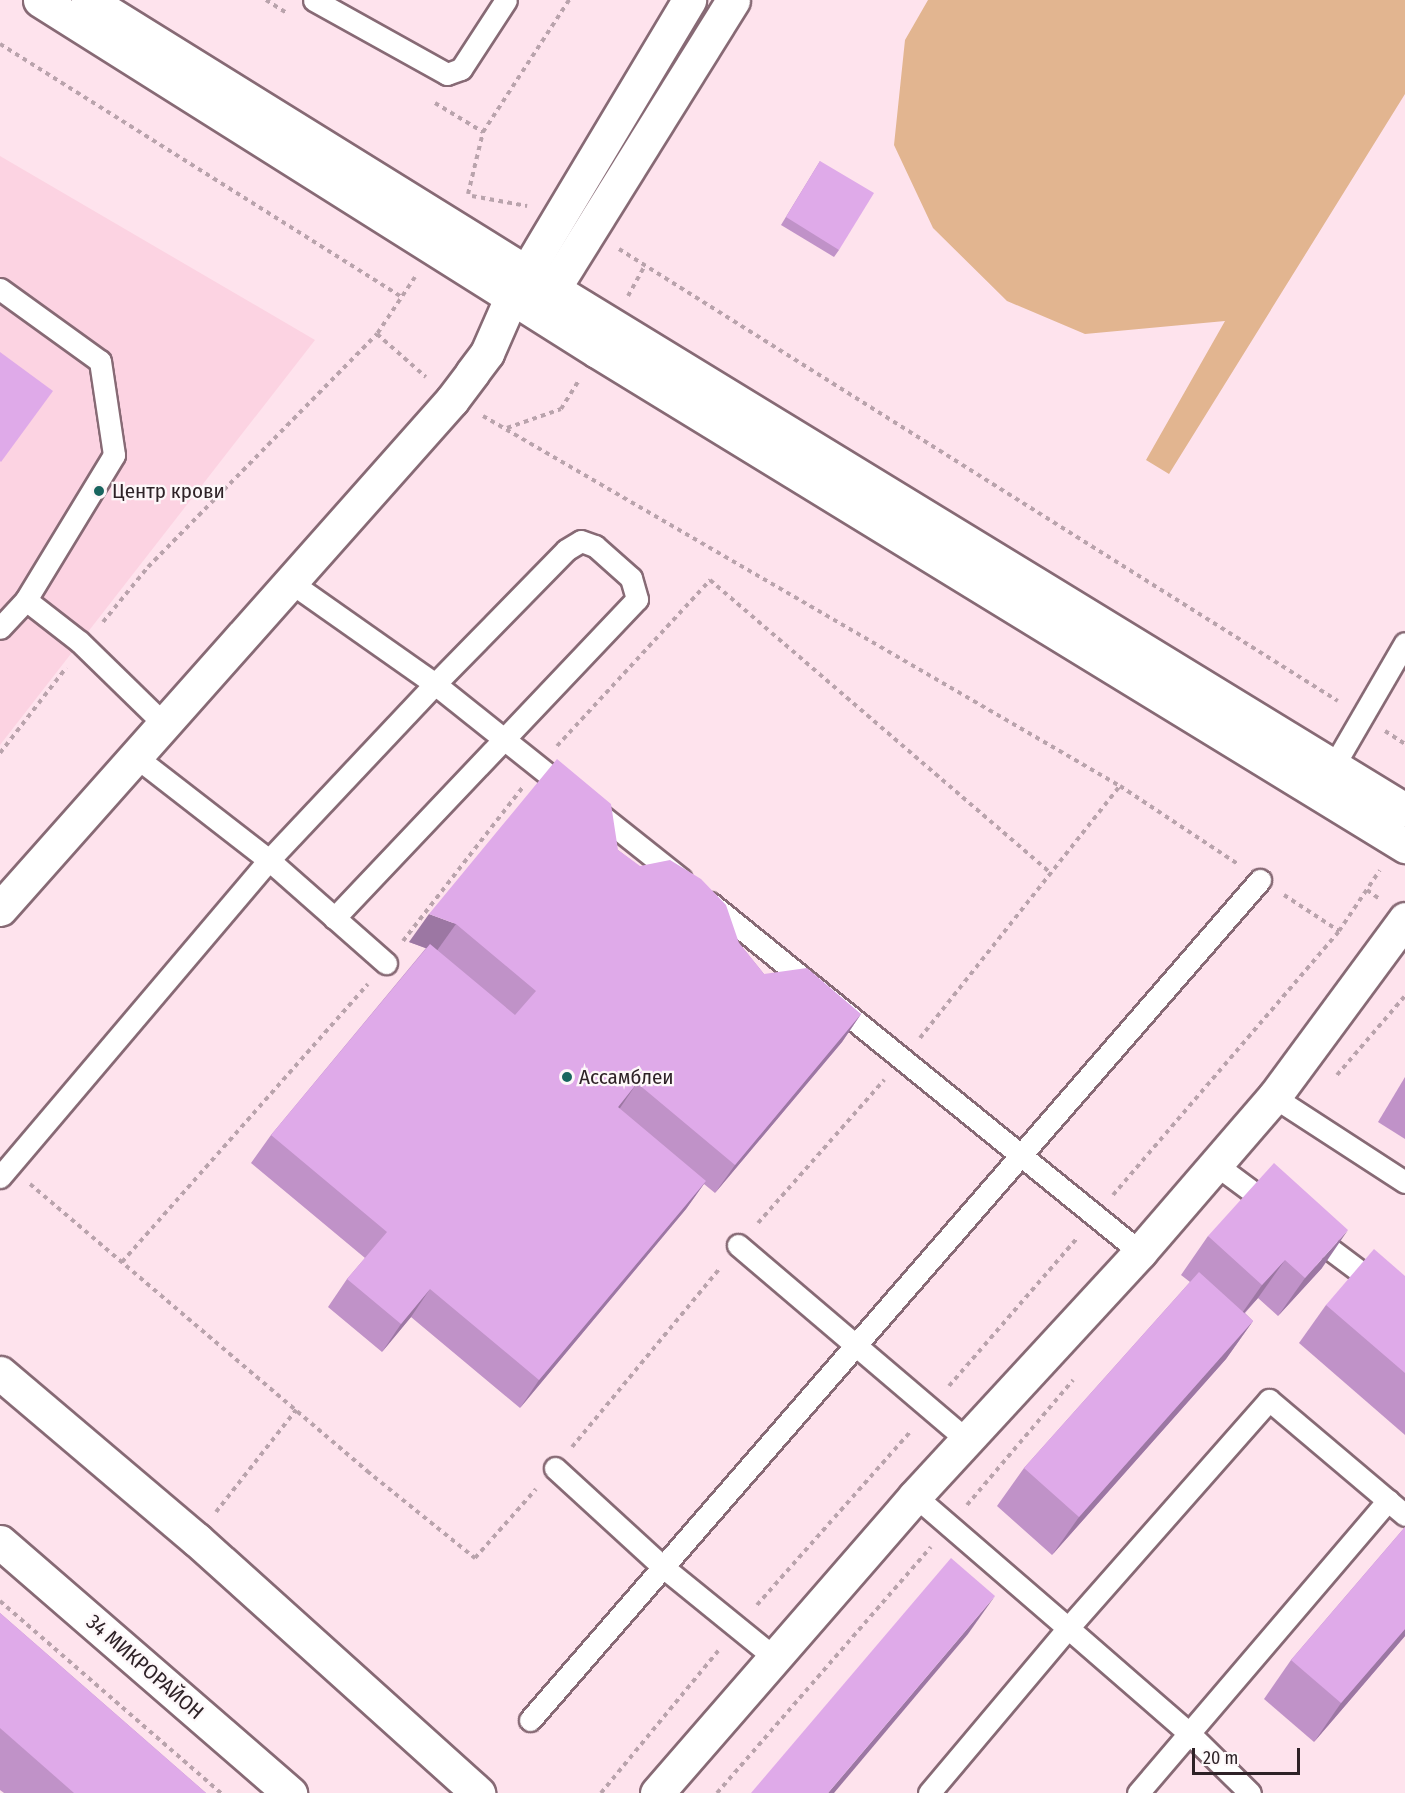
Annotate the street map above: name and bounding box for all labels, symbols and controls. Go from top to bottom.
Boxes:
place label: Центр крови [112,478,225,504]
marker: Центр крови [90,482,108,500]
place label: Ассамблеи [579,1064,674,1090]
marker: Ассамблеи [560,1070,574,1084]
street label: 34 МИКРОРАЙОН [81,1609,209,1725]
scale bar [1195,1736,1303,1774]
text: 20 m [1203,1747,1238,1769]

